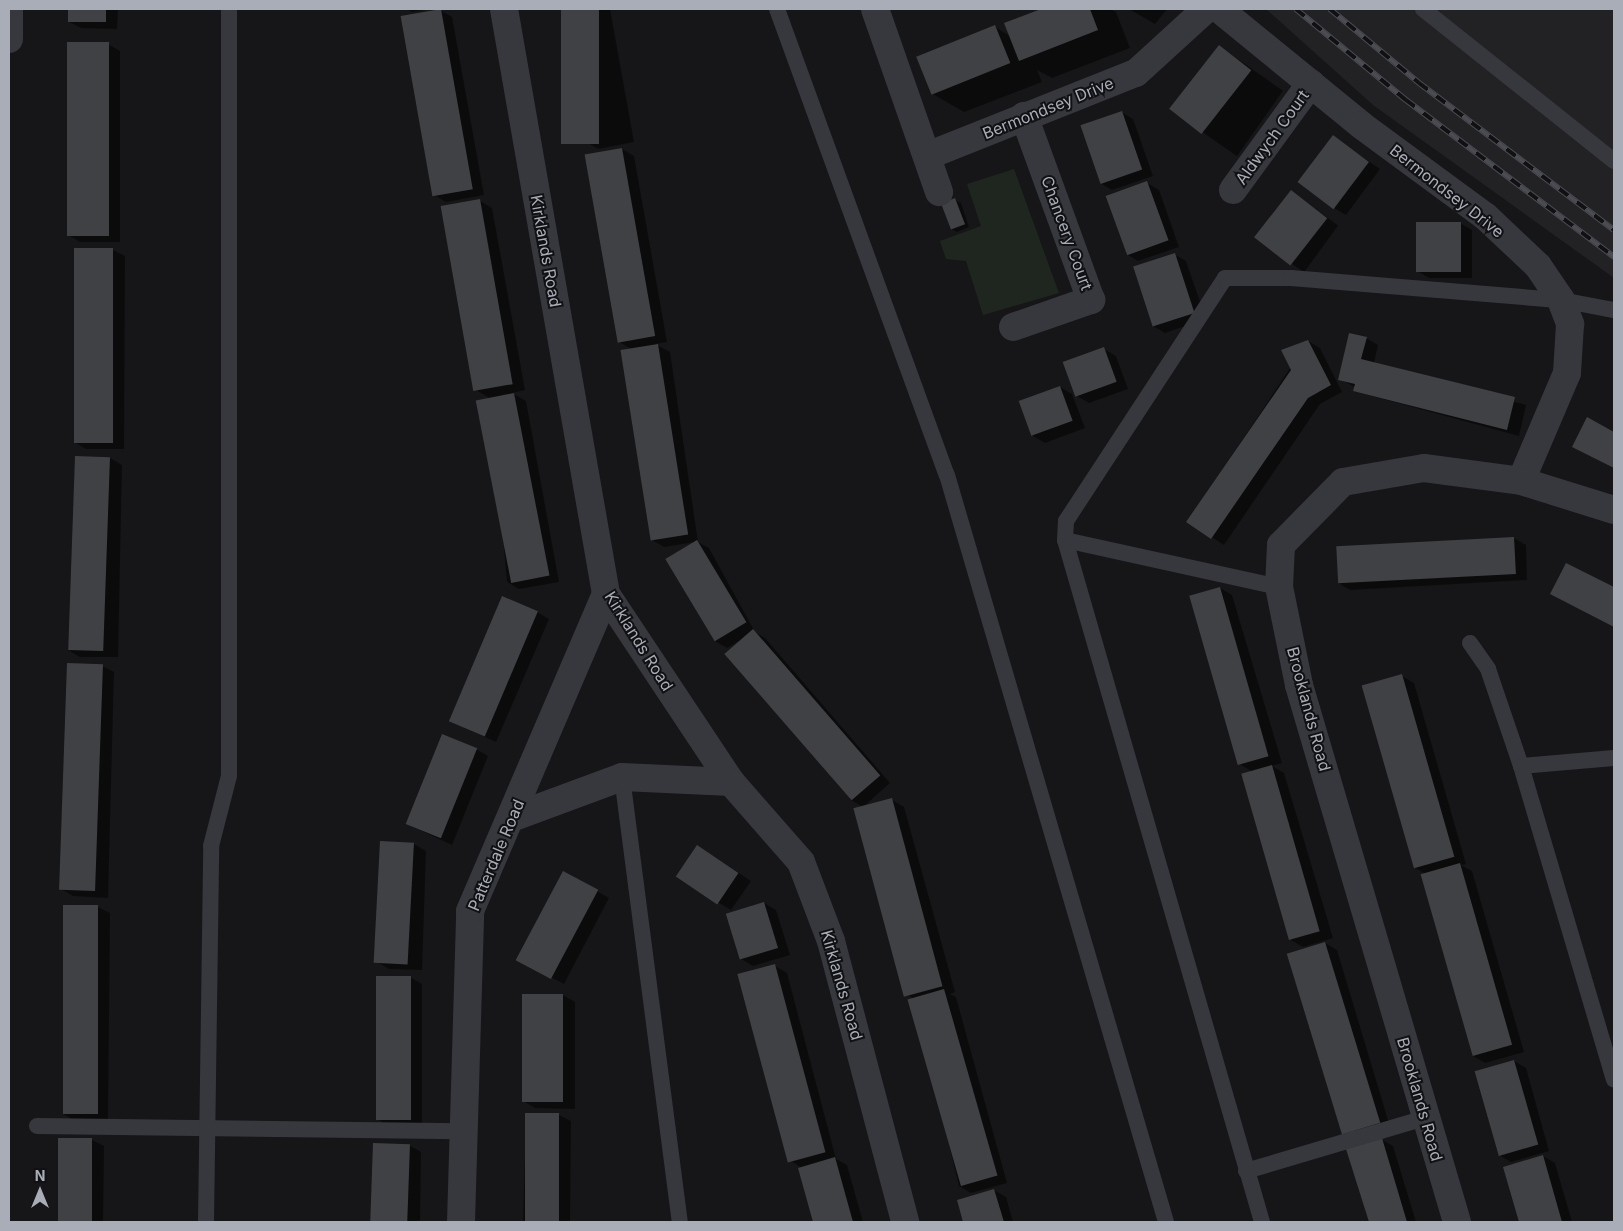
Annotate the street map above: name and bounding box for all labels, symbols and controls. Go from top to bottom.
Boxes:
street label: Bermondsey Drive [980,73,1116,143]
street label: Aldwych Court [1231,86,1313,188]
street label: Bermondsey Drive [1386,140,1508,242]
street label: Chancery Court [1037,173,1097,293]
street label: Kirklands Road [527,193,565,309]
street label: Kirklands Road [601,588,677,694]
street label: Brooklands Road [1283,645,1335,773]
street label: Patterdale Road [464,796,528,914]
street label: Kirklands Road [817,928,867,1042]
street label: Brooklands Road [1393,1035,1447,1163]
north arrow [15,1166,65,1216]
text: N [35,1167,45,1184]

